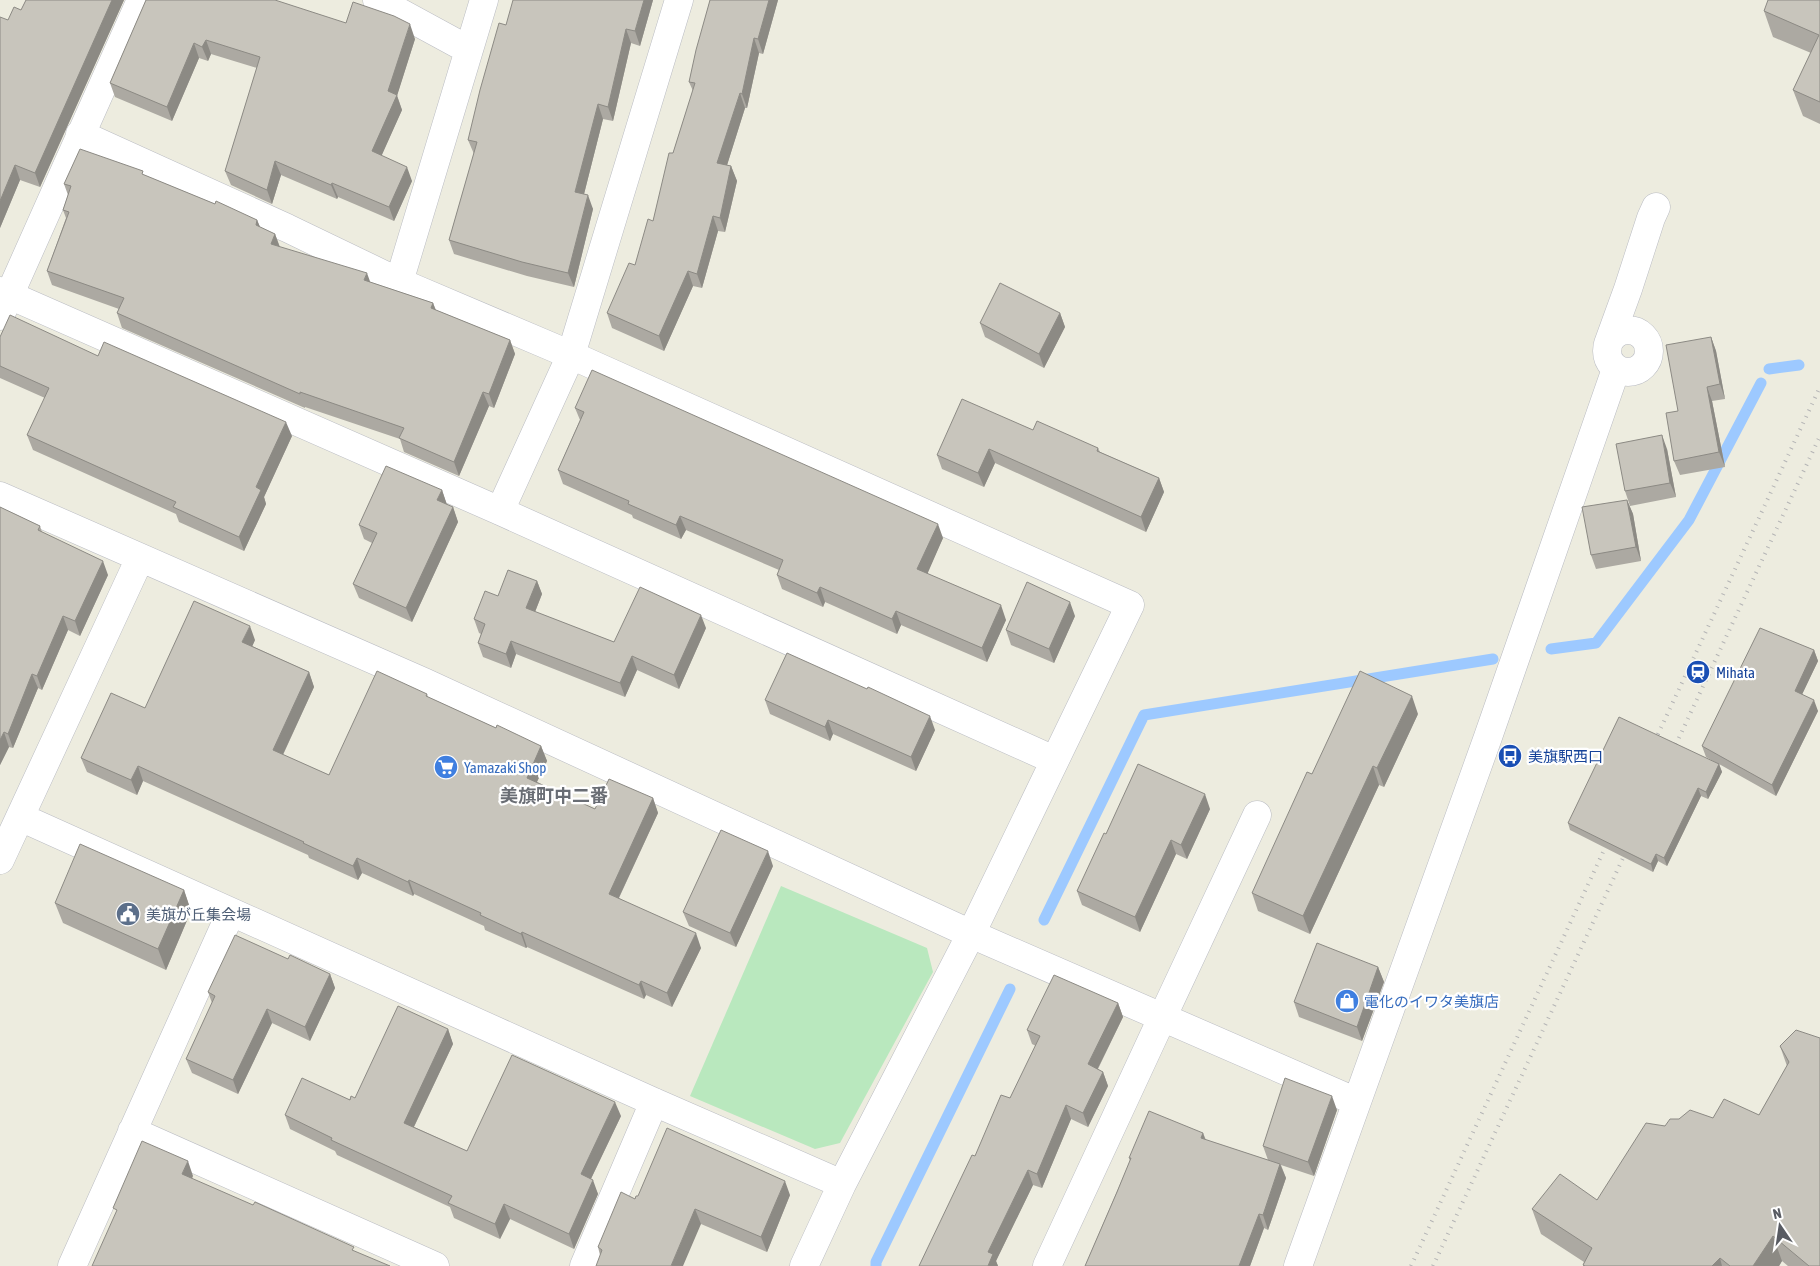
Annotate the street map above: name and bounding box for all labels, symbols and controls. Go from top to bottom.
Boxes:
station icon: Mihata [1685,659,1711,685]
place label: Mihata [1716,664,1755,681]
bus stop icon: 美旗駅西口 [1497,743,1523,769]
place label: 美旗駅西口 [1528,748,1603,765]
supermarket icon: Yamazaki Shop [433,754,459,780]
place label: Yamazaki Shop [464,759,546,776]
district label: 美旗町中二番 [500,785,608,806]
public building icon: 美旗が丘集会場 [115,901,141,927]
place label: 美旗が丘集会場 [146,906,251,923]
shop icon: 電化のイワタ美旗店 [1334,988,1360,1014]
place label: 電化のイワタ美旗店 [1364,993,1499,1010]
north arrow [1755,1201,1805,1251]
text: N [1771,1205,1783,1222]

